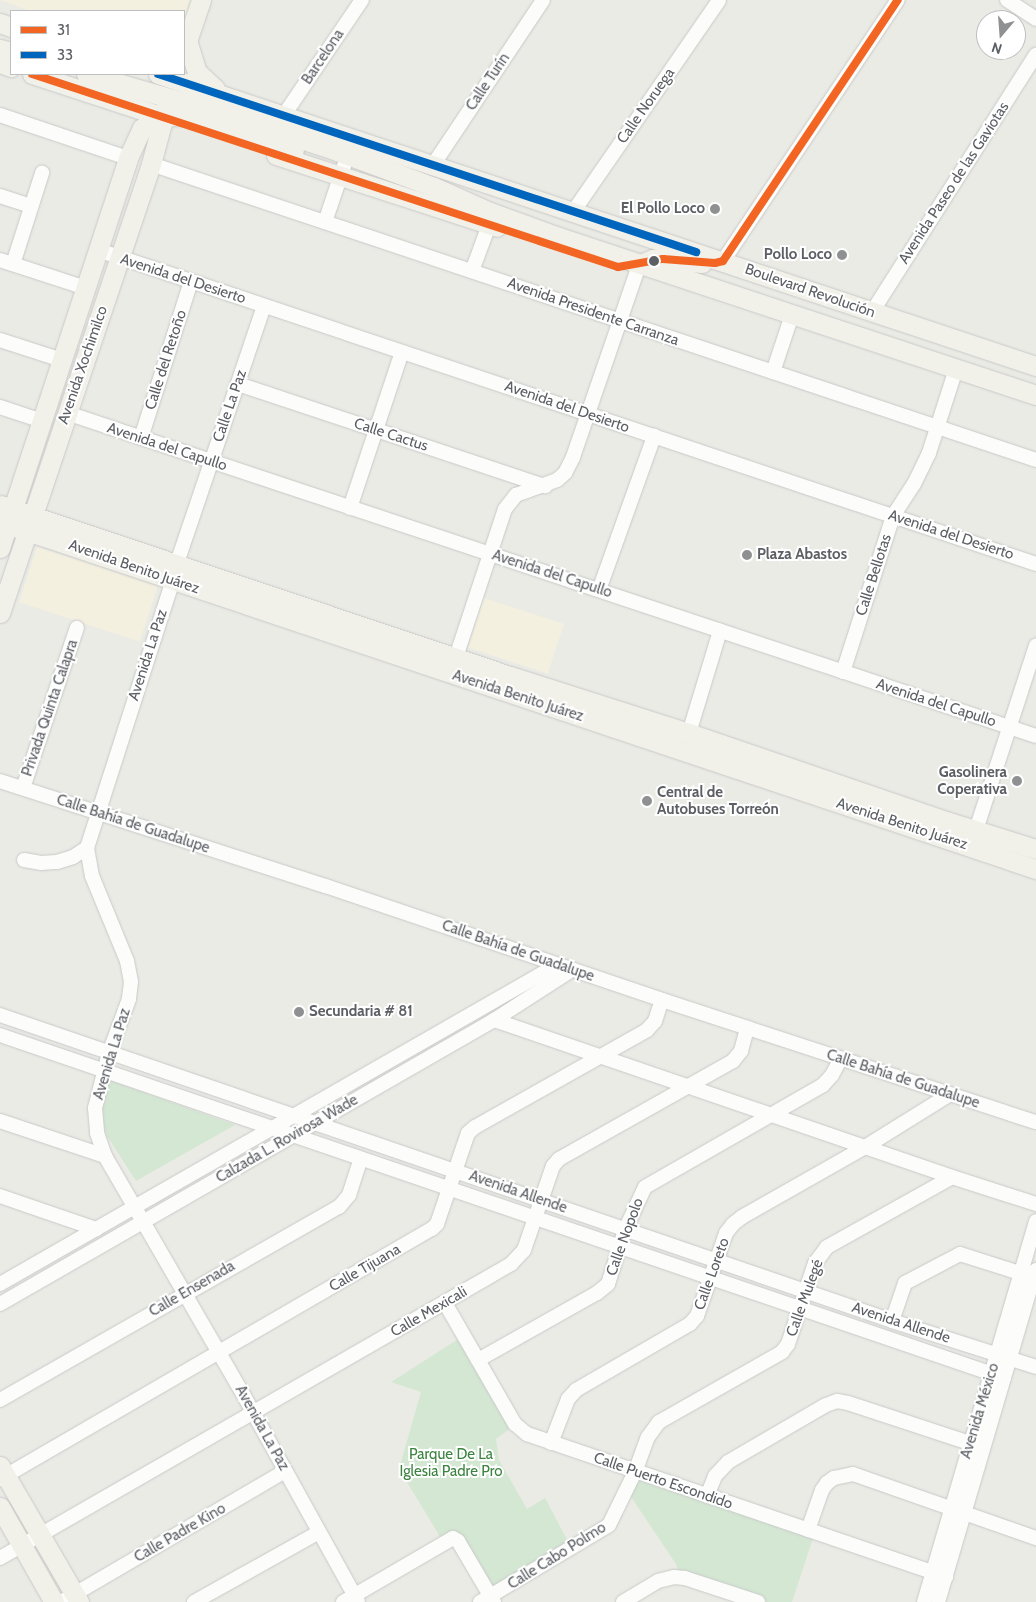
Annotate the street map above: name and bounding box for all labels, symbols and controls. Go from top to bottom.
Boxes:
legend [10,10,185,75]
north arrow [976,10,1026,60]
text: 31 [57,21,70,39]
street label: Barcelona [298,26,348,88]
text: N [989,38,1004,58]
text: 33 [57,46,73,64]
street label: Calle Turín [462,50,514,114]
street label: Calle Noruega [613,65,679,147]
street label: Avenida Paseo de las Gaviotas [895,99,1013,267]
place label: El Pollo Loco [621,200,705,218]
marker: El Pollo Loco [709,203,721,215]
place label: Pollo Loco [764,246,832,264]
marker: Pollo Loco [836,249,848,261]
street label: Avenida del Desierto [118,250,248,308]
unlabelled marker [649,256,659,266]
street label: Boulevard Revolución [742,260,878,322]
street label: Avenida Presidente Carranza [505,274,681,350]
street label: Avenida Xochimilco [54,304,112,426]
street label: Calle del Retoño [141,308,191,412]
street label: Calle La Paz [209,368,251,444]
street label: Avenida del Desierto [502,377,632,437]
street label: Calle Cactus [352,415,430,455]
street label: Avenida del Capullo [105,419,229,475]
street label: Avenida del Desierto [886,506,1016,564]
street label: Calle Bellotas [852,532,896,618]
street label: Avenida Benito Juárez [66,536,202,598]
street label: Avenida del Capullo [490,546,614,602]
place label: Plaza Abastos [757,546,847,564]
marker: Plaza Abastos [741,549,753,561]
street label: Avenida La Paz [125,607,171,703]
street label: Privada Quinta Calapra [18,637,82,779]
street label: Avenida Benito Juárez [450,666,586,726]
street label: Avenida del Capullo [874,675,998,731]
place label: Gasolinera Coperativa [937,763,1007,798]
marker: Gasolinera Coperativa [1011,775,1023,787]
place label: Central de Autobuses Torreón [657,783,779,818]
street label: Calle Bahía de Guadalupe [54,791,212,857]
street label: Avenida Benito Juárez [834,794,970,854]
marker: Central de Autobuses Torreón [641,795,653,807]
street label: Calle Bahía de Guadalupe [439,916,597,986]
place label: Secundaria # 81 [309,1003,413,1021]
street label: Avenida La Paz [90,1006,134,1102]
marker: Secundaria # 81 [293,1006,305,1018]
street label: Calle Bahía de Guadalupe [824,1046,982,1112]
street label: Calzada L. Rovirosa Wade [213,1091,361,1187]
street label: Avenida Allende [467,1167,569,1217]
street label: Calle Nopolo [603,1196,647,1278]
street label: Calle Loreto [691,1235,733,1313]
street label: Calle Tijuana [326,1240,404,1296]
street label: Calle Ensenada [146,1257,238,1321]
street label: Calle Mulegé [783,1257,827,1339]
street label: Calle Mexicali [388,1283,470,1341]
street label: Avenida Allende [850,1299,952,1347]
street label: Avenida México [957,1361,1003,1461]
street label: Avenida La Paz [231,1382,293,1474]
park label: Parque De La Iglesia Padre Pro [400,1445,502,1480]
street label: Calle Puerto Escondido [591,1449,735,1513]
street label: Calle Padre Kino [131,1500,229,1566]
street label: Calle Cabo Polmo [505,1519,609,1593]

